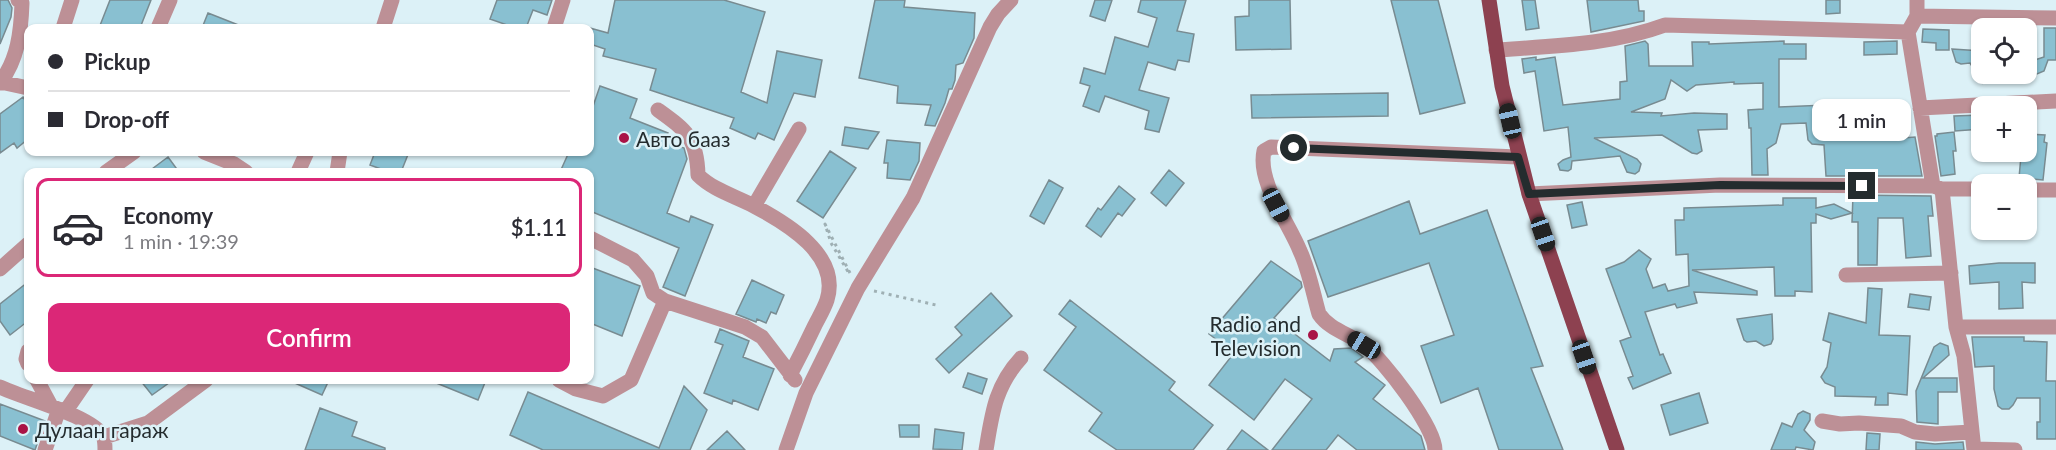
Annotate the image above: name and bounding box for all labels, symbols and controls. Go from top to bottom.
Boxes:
map controls [1971,18,2037,240]
button: locate [1971,18,2037,84]
text: Pickup [84,48,150,75]
button: + [1971,96,2037,162]
callout: 1 min [1812,99,1912,141]
car [1497,101,1523,141]
text: Drop-off [84,106,169,133]
text: 1 min [1837,108,1886,132]
place label: Авто бааз [636,126,730,151]
marker: Авто бааз [617,131,631,145]
route start [1280,134,1307,161]
route end [1848,172,1875,199]
button: − [1971,174,2037,240]
car [1260,185,1292,225]
icon: car [51,201,105,255]
text: Economy [123,202,213,229]
text: $1.11 [511,214,567,241]
car [1529,214,1557,254]
text: 1 min · 19:39 [123,229,239,253]
button: Confirm [48,303,570,372]
place label: Radio and Television [1210,311,1301,360]
marker: Radio and Television [1306,328,1320,342]
car [1344,328,1384,362]
car [1570,337,1598,377]
place label: Дулаан гараж [35,417,169,442]
marker: Дулаан гараж [16,422,30,436]

